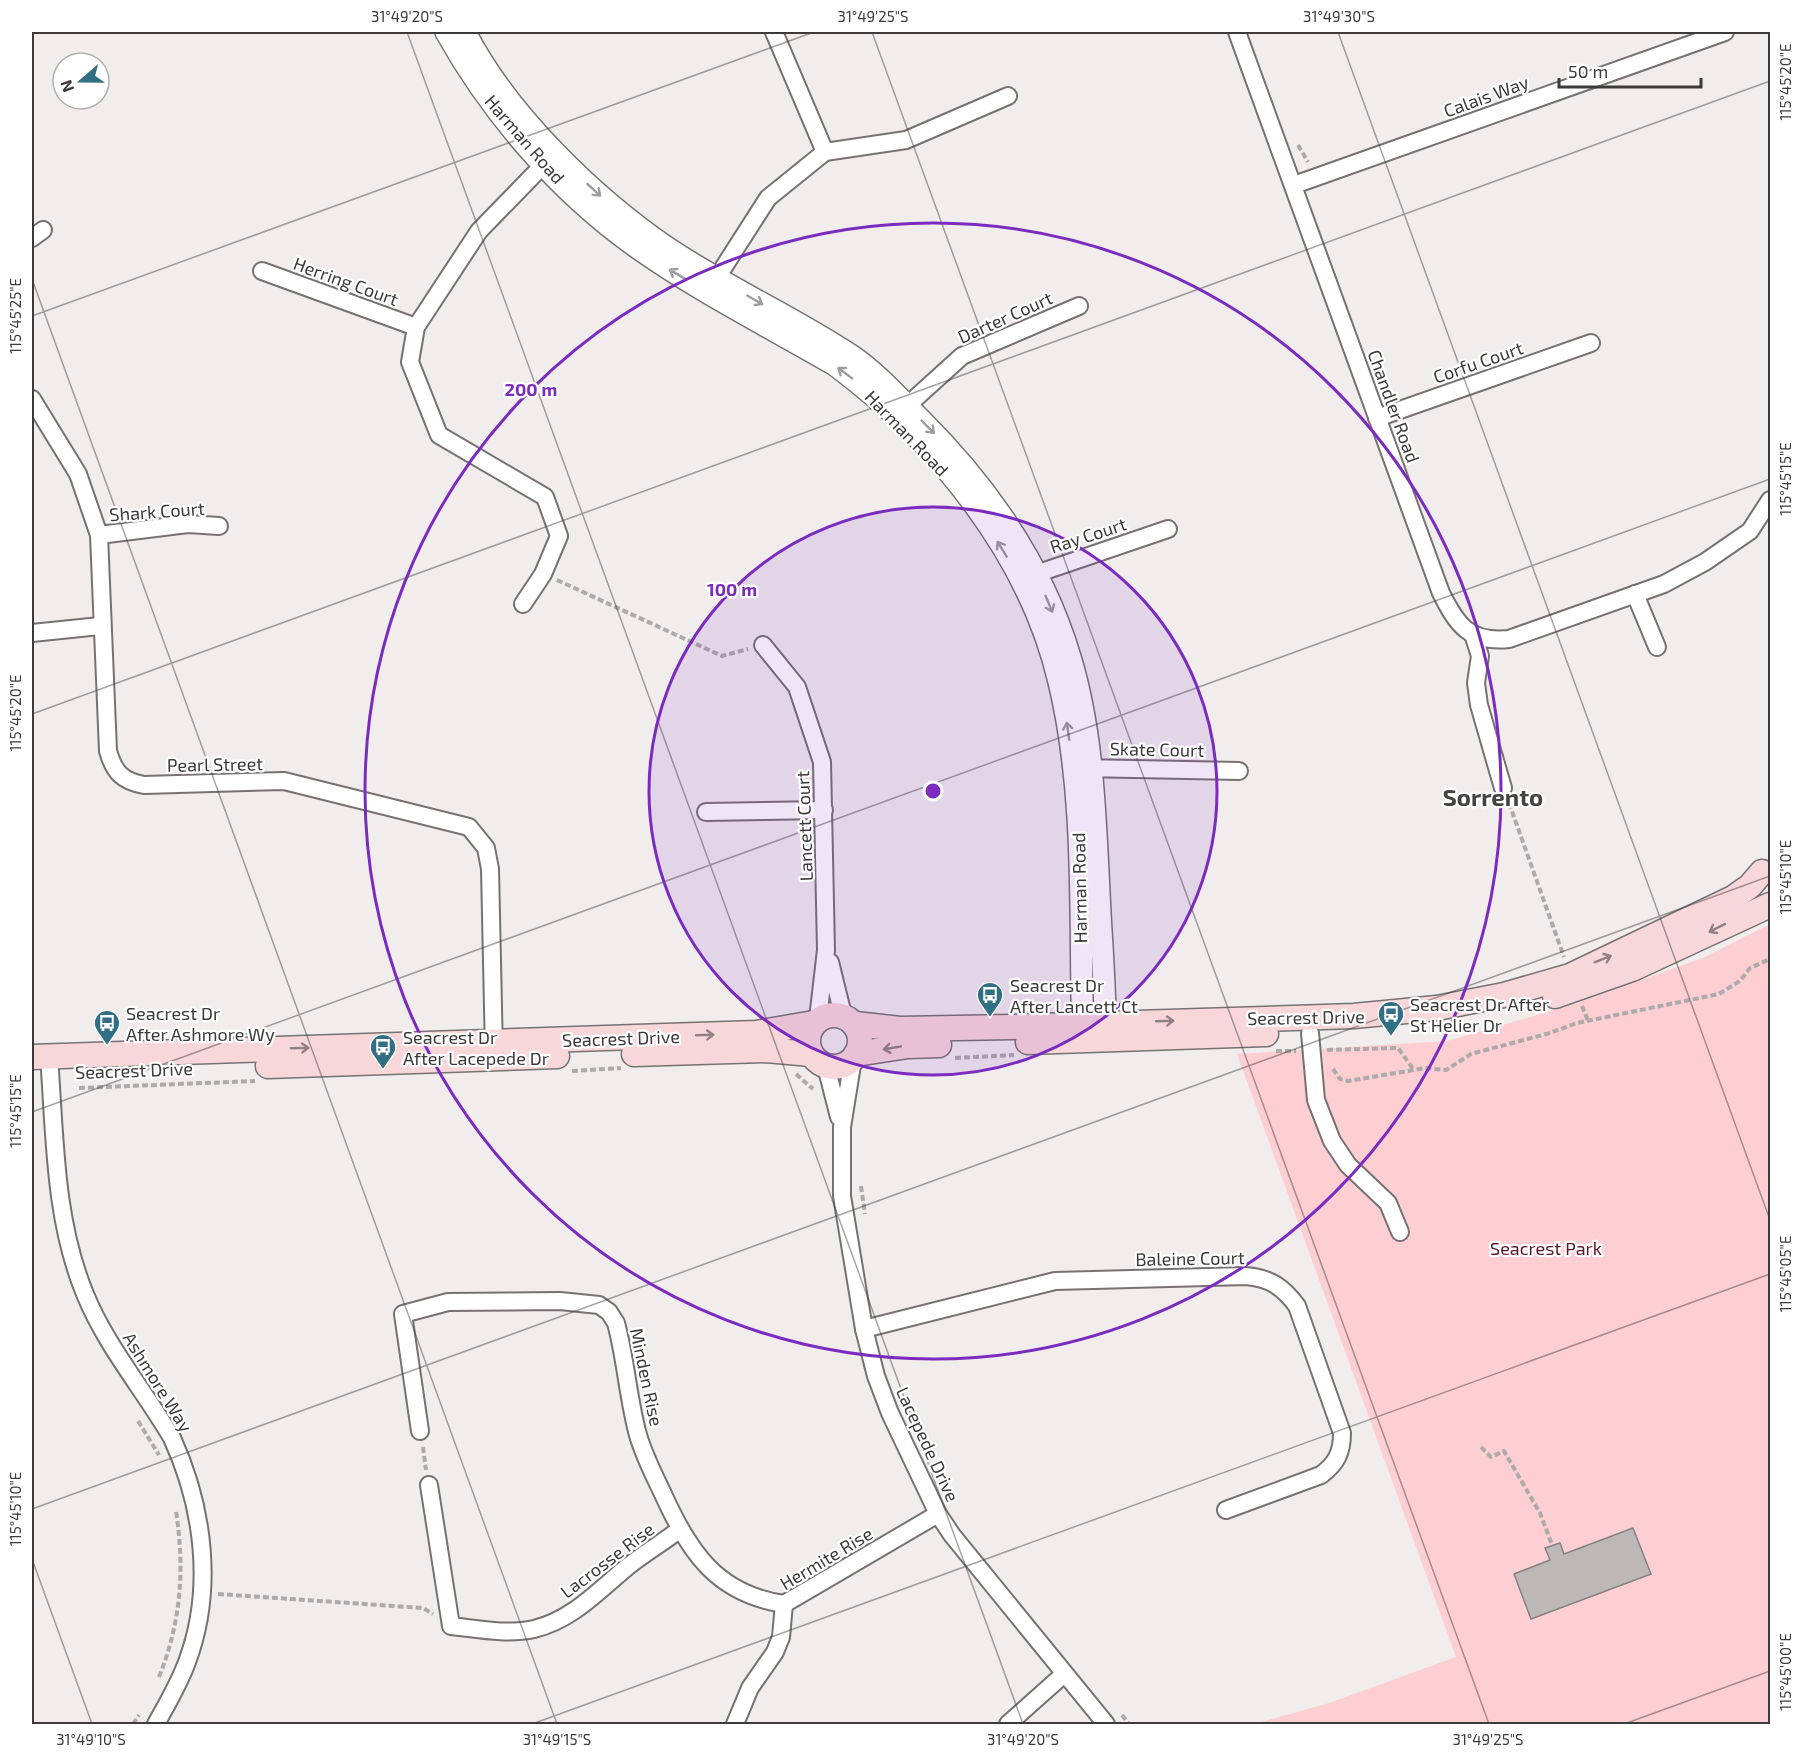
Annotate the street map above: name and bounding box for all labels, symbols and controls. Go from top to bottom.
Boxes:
text: 31°49'20"S [371,7,443,25]
text: 31°49'25"S [838,7,908,25]
text: 31°49'30"S [1303,7,1375,25]
text: 115°45'20"E [1776,44,1794,121]
north arrow [51,51,111,111]
scale bar [1559,51,1702,89]
text: 50 m [1568,60,1608,82]
street label: Calais Way [1440,70,1532,122]
text: N [56,78,77,95]
street label: Harman Road [480,90,570,188]
one-way arrow [586,183,601,197]
street label: Herring Court [291,252,402,310]
one-way arrow [669,267,686,279]
text: 115°45'25"E [6,278,24,354]
street label: Darter Court [954,286,1056,348]
one-way arrow [746,294,763,306]
street label: Corfu Court [1430,336,1526,388]
street label: Chandler Road [1363,346,1425,466]
one-way arrow [838,366,854,379]
text: 200 m [505,378,557,400]
street label: Harman Road [861,386,953,480]
one-way arrow [920,420,935,434]
text: 115°45'15"E [1776,442,1794,516]
street label: Shark Court [109,497,206,525]
street label: Ray Court [1047,512,1129,558]
one-way arrow [995,541,1007,558]
text: 100 m [707,578,757,600]
one-way arrow [1044,594,1055,612]
text: 115°45'20"E [6,675,24,752]
one-way arrow [1063,721,1074,741]
street label: Skate Court [1110,737,1205,761]
street label: Pearl Street [167,752,263,776]
street label: Lancett Court [791,770,817,882]
centre of rings [923,781,943,801]
district label: Sorrento [1443,782,1543,811]
street label: Harman Road [1067,832,1091,944]
text: 115°45'10"E [1776,840,1794,914]
one-way arrow [1708,923,1726,934]
one-way arrow [1594,953,1612,964]
place label: Seacrest Dr After Lancett Ct [1010,974,1138,1017]
bus stop icon: Seacrest Dr After Lancett Ct [975,980,1005,1018]
place label: Seacrest Dr After St Helier Dr [1410,993,1549,1036]
bus stop icon: Seacrest Dr After St Helier Dr [1376,999,1406,1037]
place label: Seacrest Dr After Ashmore Wy [126,1002,275,1045]
street label: Seacrest Drive [1247,1005,1365,1029]
bus stop icon: Seacrest Dr After Ashmore Wy [92,1008,122,1046]
one-way arrow [1154,1015,1174,1027]
street label: Seacrest Drive [562,1025,680,1051]
place label: Seacrest Dr After Lacepede Dr [403,1026,549,1069]
one-way arrow [694,1029,714,1040]
bus stop icon: Seacrest Dr After Lacepede Dr [368,1032,398,1070]
one-way arrow [289,1043,309,1054]
one-way arrow [883,1043,903,1054]
street label: Seacrest Drive [75,1057,193,1083]
text: 115°45'15"E [6,1074,24,1148]
text: 115°45'05"E [1776,1236,1794,1312]
park label: Seacrest Park [1490,1237,1602,1259]
street label: Baleine Court [1135,1246,1245,1270]
street label: Minden Rise [626,1326,668,1428]
street label: Ashmore Way [119,1328,198,1436]
street label: Lacepede Drive [892,1383,964,1505]
text: 115°45'10"E [6,1472,24,1546]
street label: Lacrosse Rise [556,1518,658,1602]
street label: Hermite Rise [776,1522,876,1594]
text: 115°45'00"E [1776,1633,1794,1711]
text: 31°49'10"S [56,1730,126,1748]
text: 31°49'15"S [523,1730,591,1748]
text: 31°49'20"S [987,1730,1059,1748]
text: 31°49'25"S [1453,1730,1523,1748]

